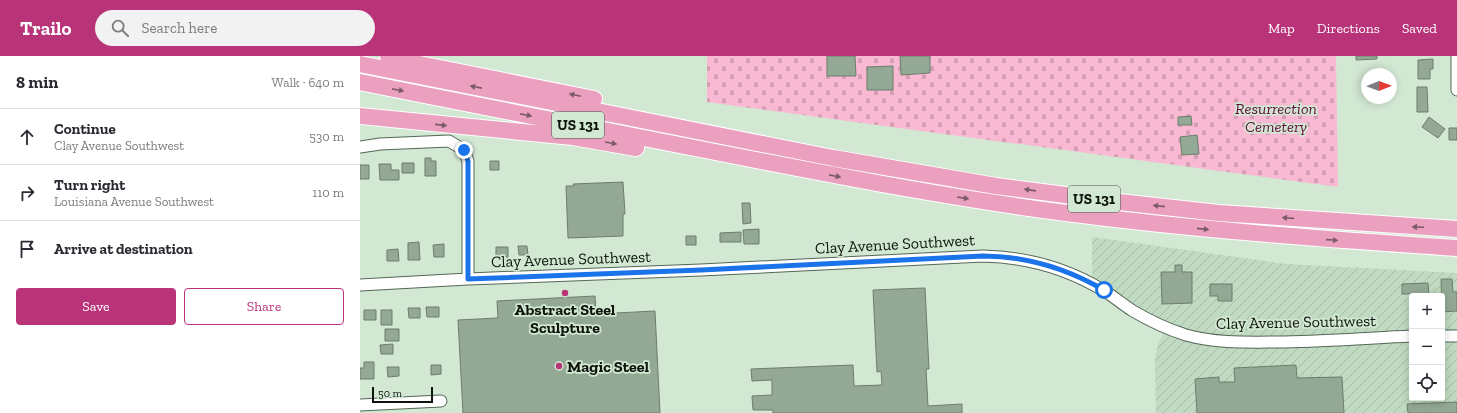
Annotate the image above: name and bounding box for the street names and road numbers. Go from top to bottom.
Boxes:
road number: US 131 [552,112,604,138]
road number: US 131 [1068,186,1120,212]
street label: Clay Avenue Southwest [815,230,975,258]
street label: Clay Avenue Southwest [491,247,651,271]
street label: Clay Avenue Southwest [1216,311,1376,333]

